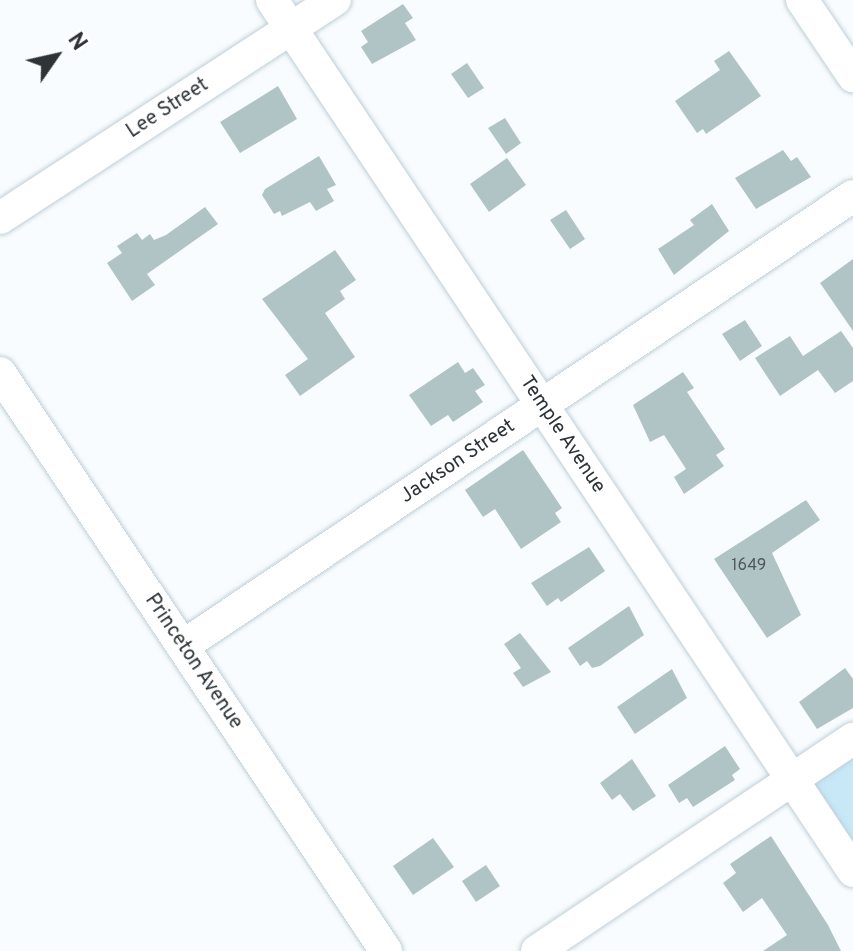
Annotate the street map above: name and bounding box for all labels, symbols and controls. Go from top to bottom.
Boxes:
north arrow [16,16,96,96]
text: N [61,28,92,56]
street label: Lee Street [123,74,213,144]
street label: Temple Avenue [514,372,610,498]
street label: Jackson Street [396,415,520,509]
house number: 1649 [732,556,766,576]
street label: Princeton Avenue [139,589,247,735]

